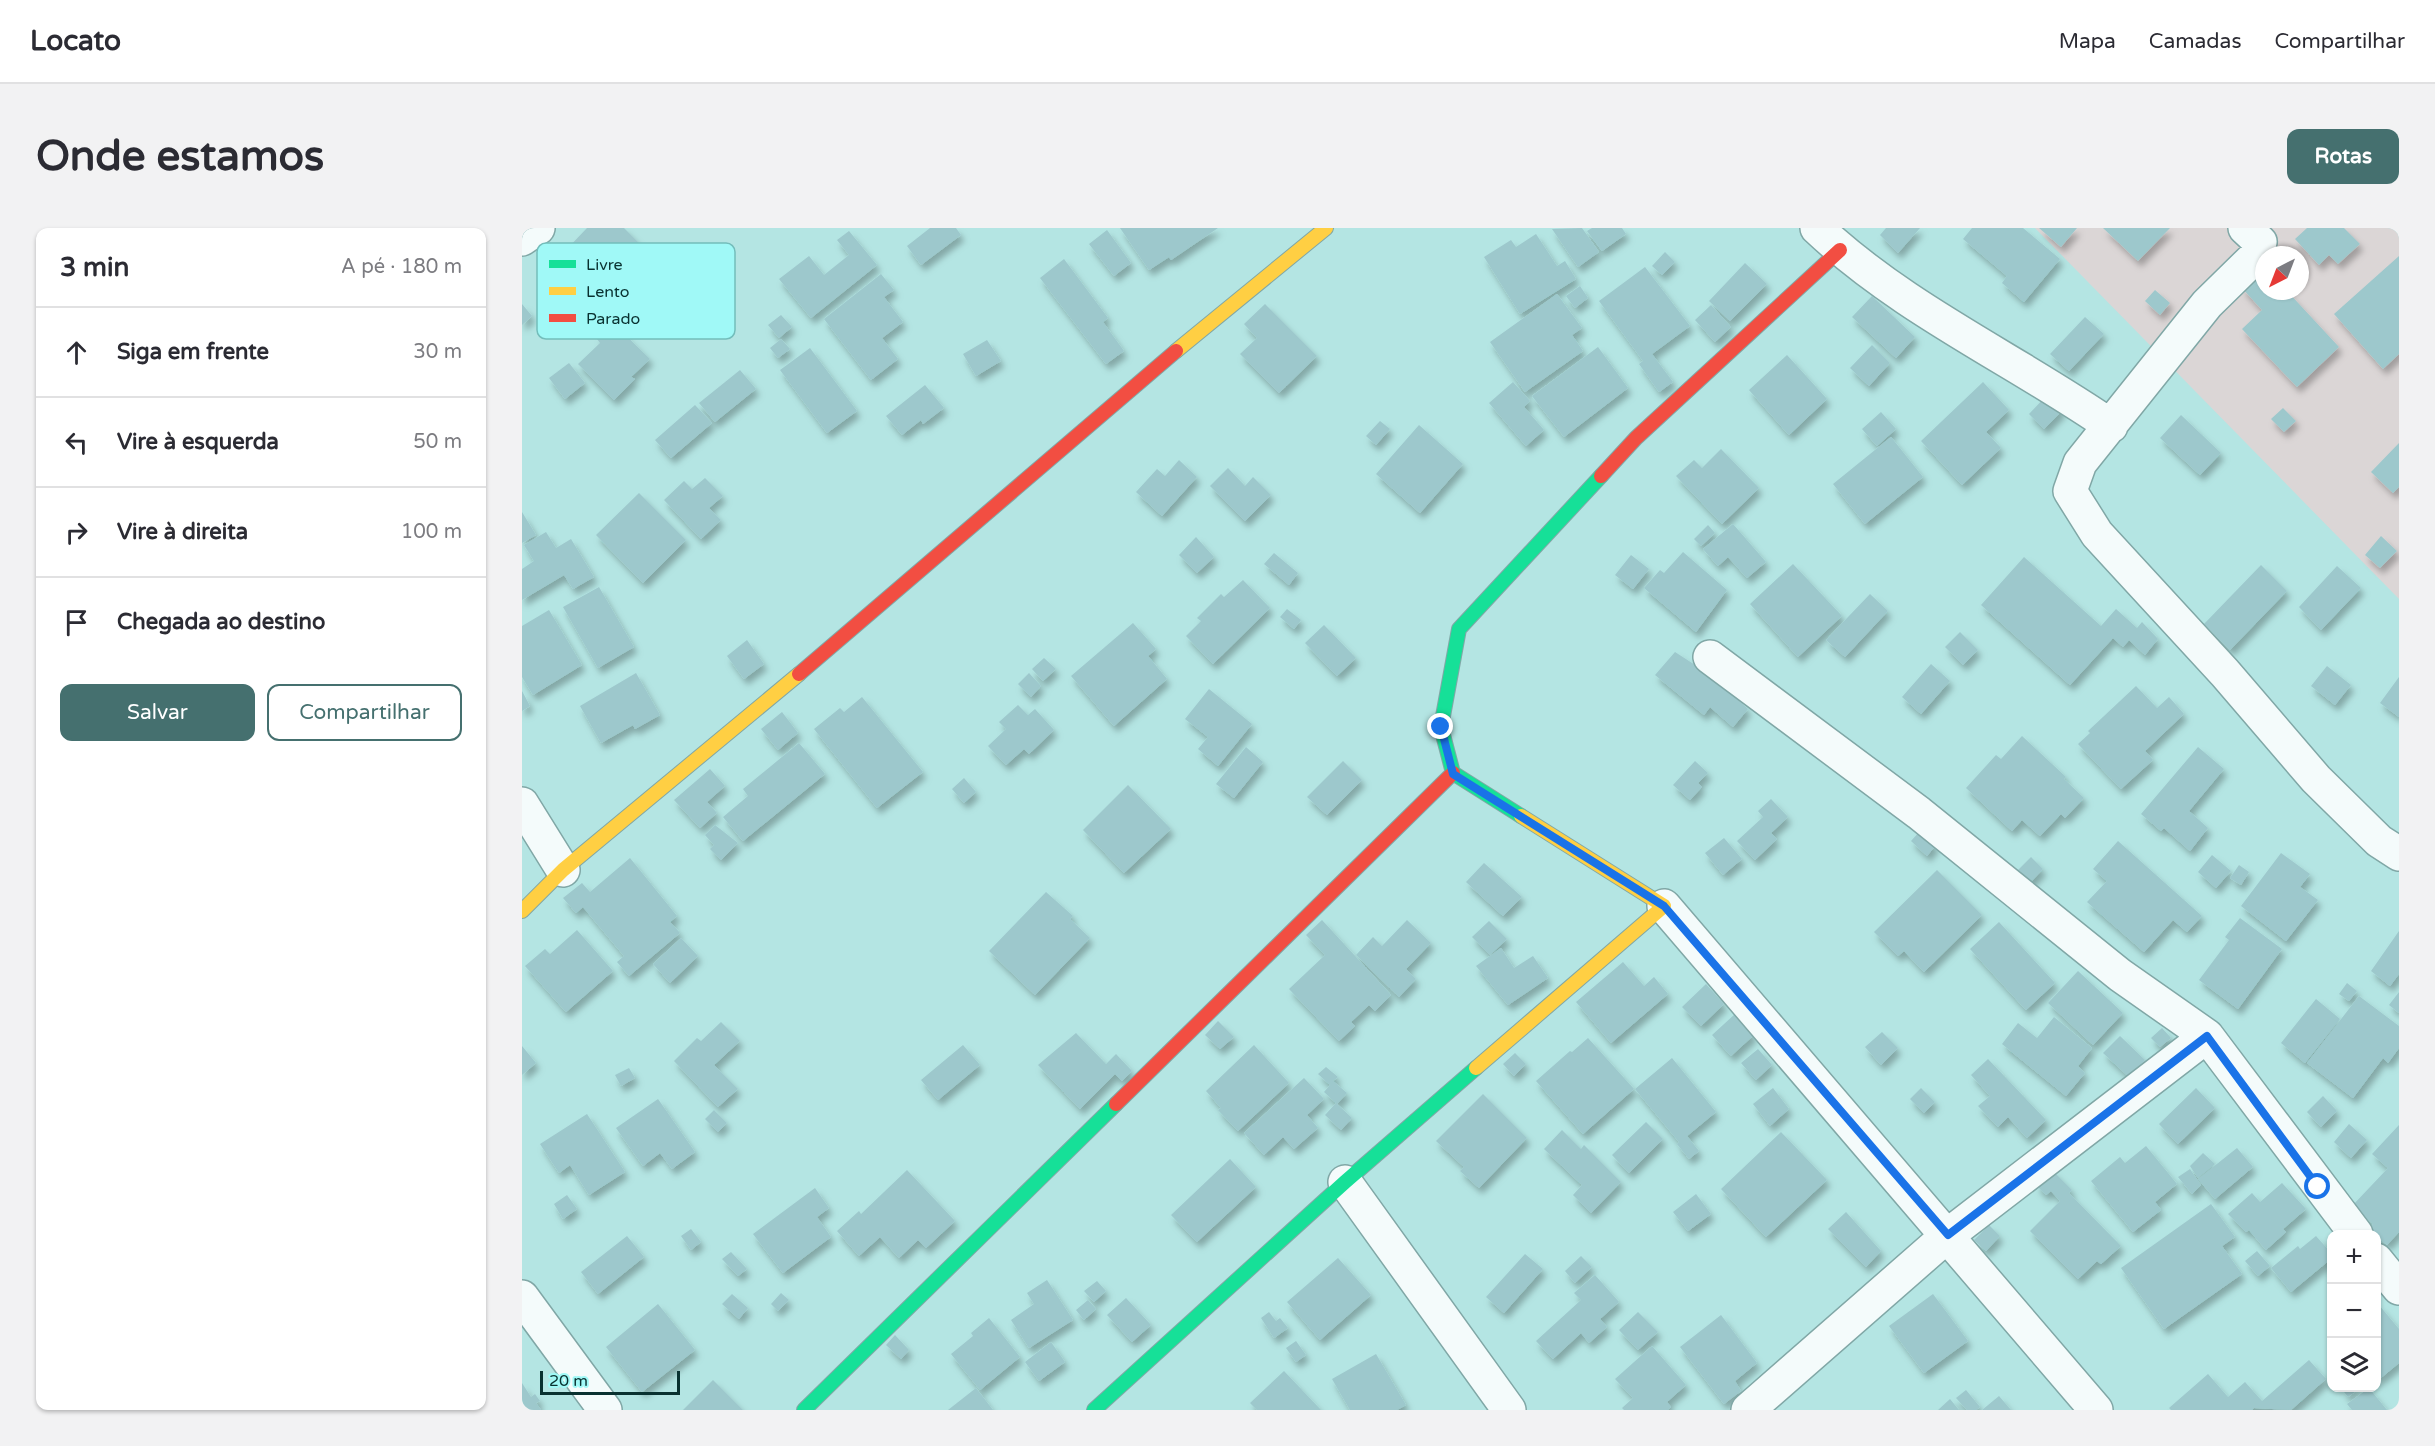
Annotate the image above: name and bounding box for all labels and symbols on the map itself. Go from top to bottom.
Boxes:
legend [537,243,735,339]
north arrow [2255,246,2309,300]
text: Livre [586,255,623,275]
text: Lento [586,282,630,302]
text: Parado [586,309,640,329]
route end [1427,713,1453,739]
route start [2304,1173,2330,1199]
scale bar [540,1368,680,1396]

